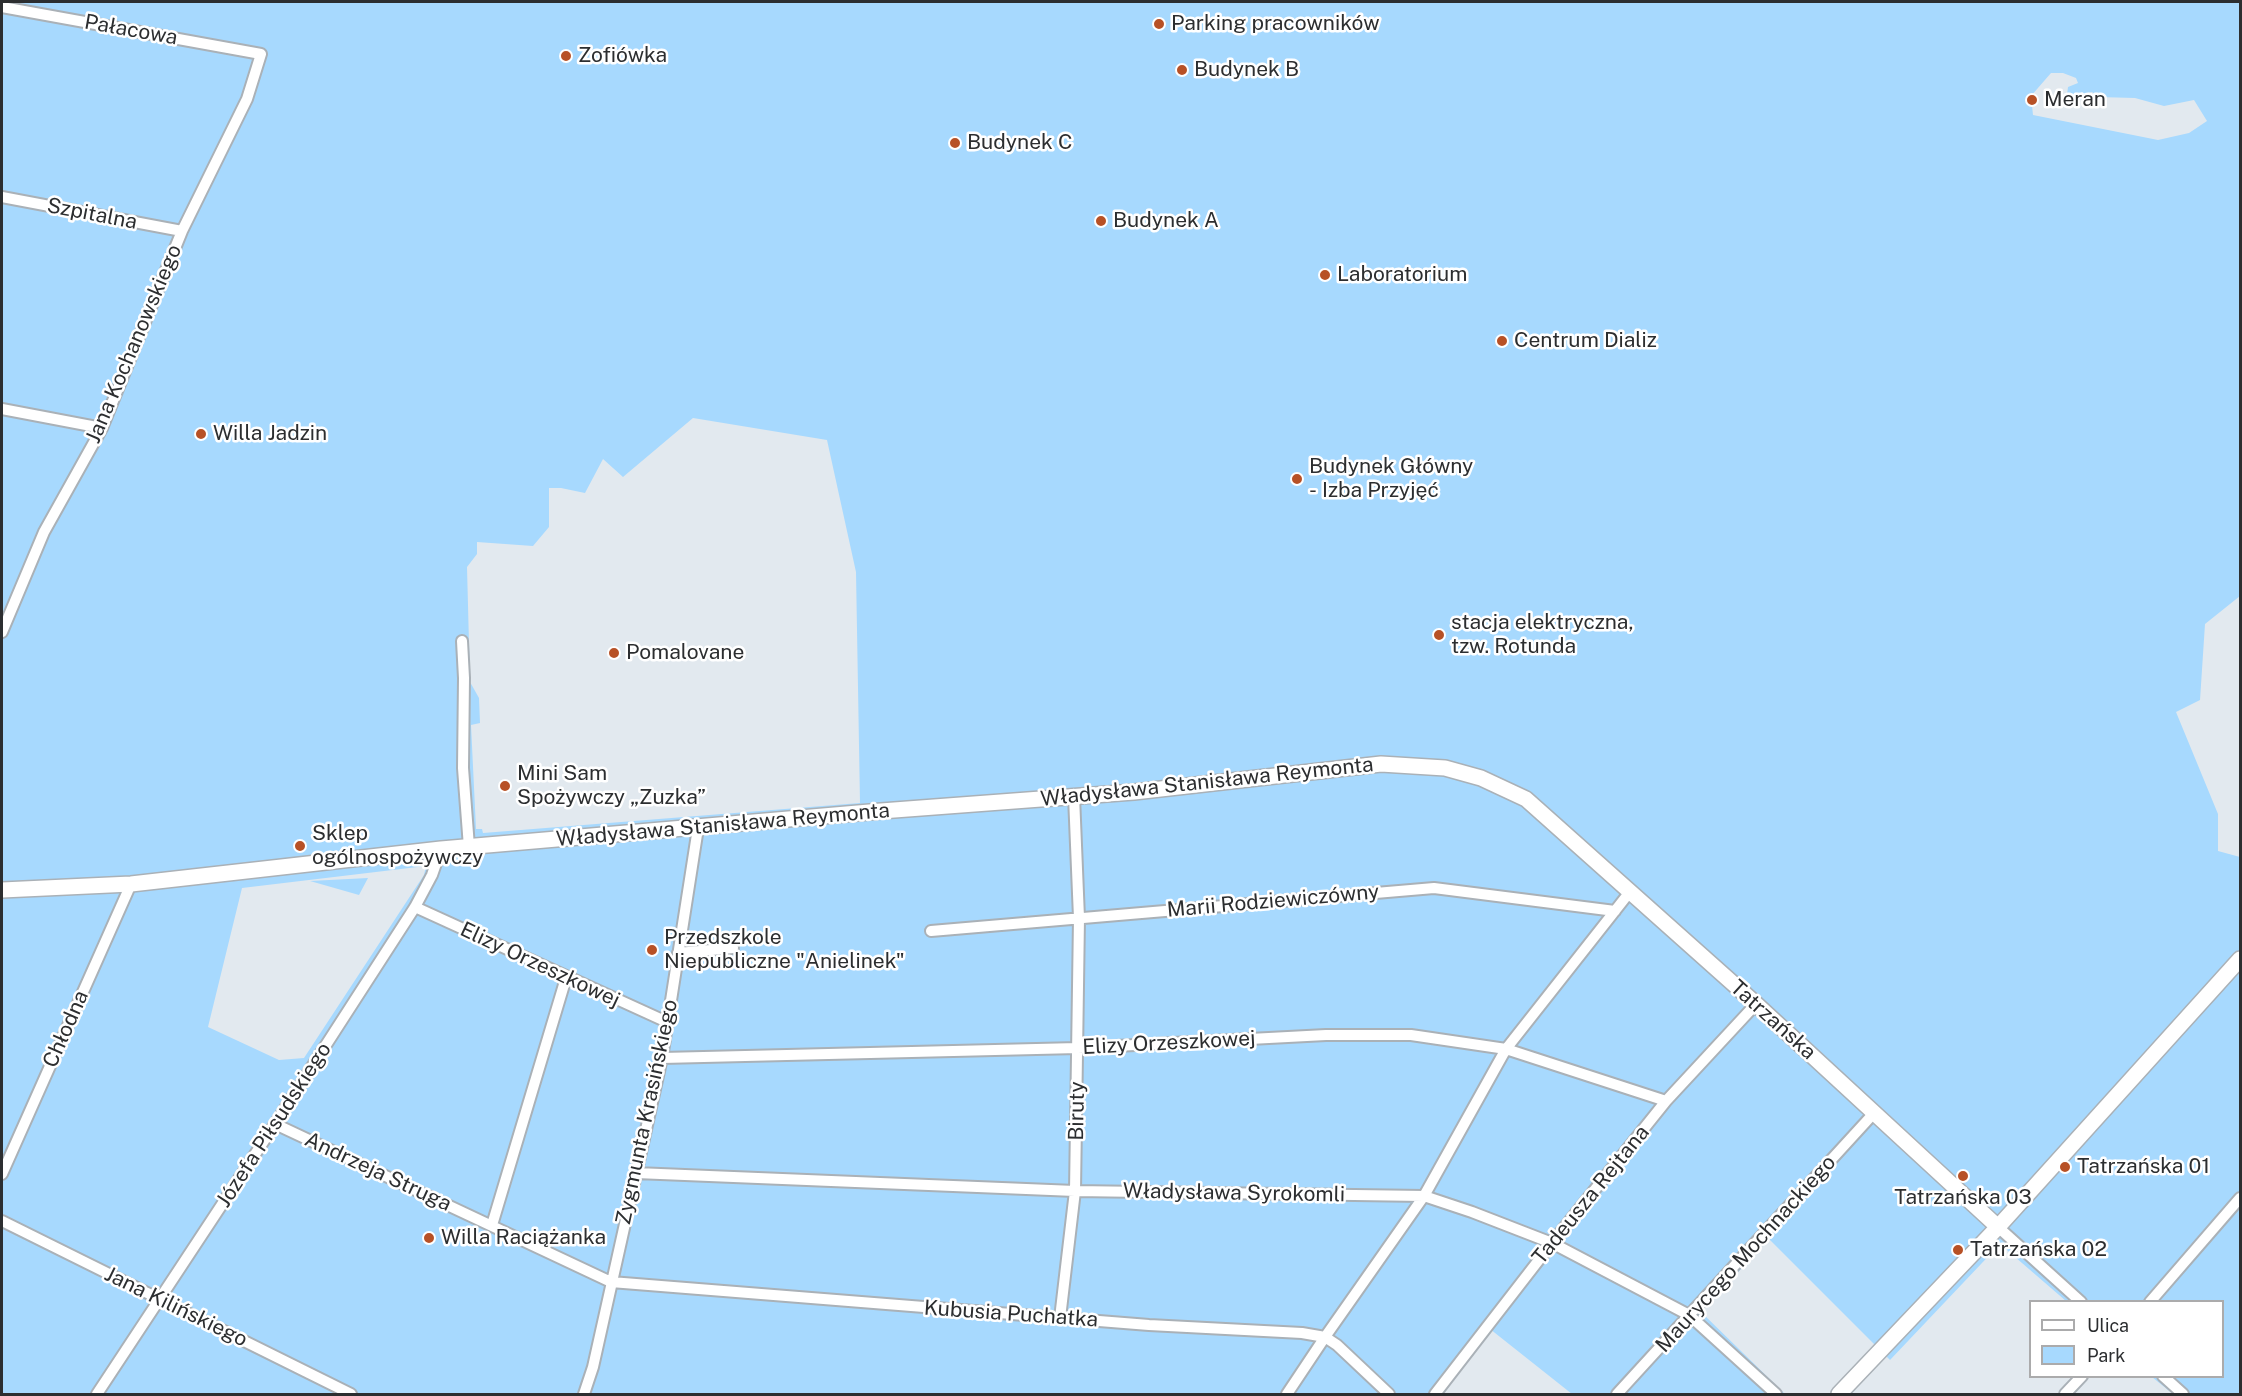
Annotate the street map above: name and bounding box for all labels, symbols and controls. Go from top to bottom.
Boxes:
street label: Pałacowa [82,9,180,51]
place label: Parking pracowników [1171,11,1380,37]
marker: Parking pracowników [1152,17,1166,31]
place label: Zofiówka [578,43,667,69]
marker: Zofiówka [559,49,573,63]
place label: Budynek B [1194,57,1299,83]
marker: Budynek B [1175,63,1189,77]
place label: Meran [2044,87,2106,113]
marker: Meran [2025,93,2039,107]
place label: Budynek C [967,130,1072,156]
marker: Budynek C [948,136,962,150]
street label: Szpitalna [45,193,139,235]
place label: Budynek A [1113,208,1219,234]
marker: Budynek A [1094,214,1108,228]
street label: Jana Kochanowskiego [81,241,187,447]
place label: Laboratorium [1337,262,1467,288]
marker: Laboratorium [1318,268,1332,282]
place label: Centrum Dializ [1514,328,1657,354]
marker: Centrum Dializ [1495,334,1509,348]
place label: Willa Jadzin [213,421,327,447]
marker: Willa Jadzin [194,427,208,441]
place label: Budynek Główny - Izba Przyjęć [1309,454,1473,504]
marker: Budynek Główny - Izba Przyjęć [1290,472,1304,486]
place label: stacja elektryczna, tzw. Rotunda [1451,610,1634,660]
marker: stacja elektryczna, tzw. Rotunda [1432,628,1446,642]
place label: Pomalovane [626,640,744,666]
marker: Pomalovane [607,646,621,660]
street label: Władysława Stanisława Reymonta [1039,752,1375,812]
place label: Mini Sam Spożywczy „Zuzka” [517,761,706,811]
marker: Mini Sam Spożywczy „Zuzka” [498,779,512,793]
street label: Władysława Stanisława Reymonta [555,798,891,852]
place label: Sklep ogólnospożywczy [312,821,483,871]
marker: Sklep ogólnospożywczy [293,839,307,853]
street label: Marii Rodziewiczówny [1166,879,1380,923]
street label: Elizy Orzeszkowej [456,917,624,1013]
place label: Przedszkole Niepubliczne "Anielinek" [664,925,905,975]
marker: Przedszkole Niepubliczne "Anielinek" [645,943,659,957]
street label: Tatrzańska [1725,975,1821,1065]
street label: Chłodna [38,987,94,1071]
street label: Zygmunta Krasińskiego [611,997,683,1227]
street label: Elizy Orzeszkowej [1082,1026,1256,1060]
street label: Józefa Piłsudskiego [211,1038,337,1212]
street label: Biruty [1064,1081,1090,1141]
street label: Tadeusza Rejtana [1527,1120,1655,1270]
street label: Andrzeja Struga [301,1127,455,1217]
street label: Maurycego Mochnackiego [1651,1150,1841,1358]
place label: Tatrzańska 01 [2077,1154,2210,1180]
marker: Tatrzańska 01 [2058,1160,2072,1174]
marker: Tatrzańska 03 [1956,1169,1970,1183]
street label: Władysława Syrokomli [1123,1178,1345,1208]
place label: Tatrzańska 03 [1894,1185,2032,1211]
place label: Willa Raciążanka [441,1225,606,1251]
marker: Willa Raciążanka [422,1231,436,1245]
place label: Tatrzańska 02 [1970,1237,2107,1263]
marker: Tatrzańska 02 [1951,1243,1965,1257]
street label: Jana Kilińskiego [100,1262,252,1352]
street label: Kubusia Puchatka [923,1295,1099,1333]
legend [2029,1300,2224,1378]
text: Ulica [2087,1315,2129,1336]
text: Park [2087,1345,2125,1366]

